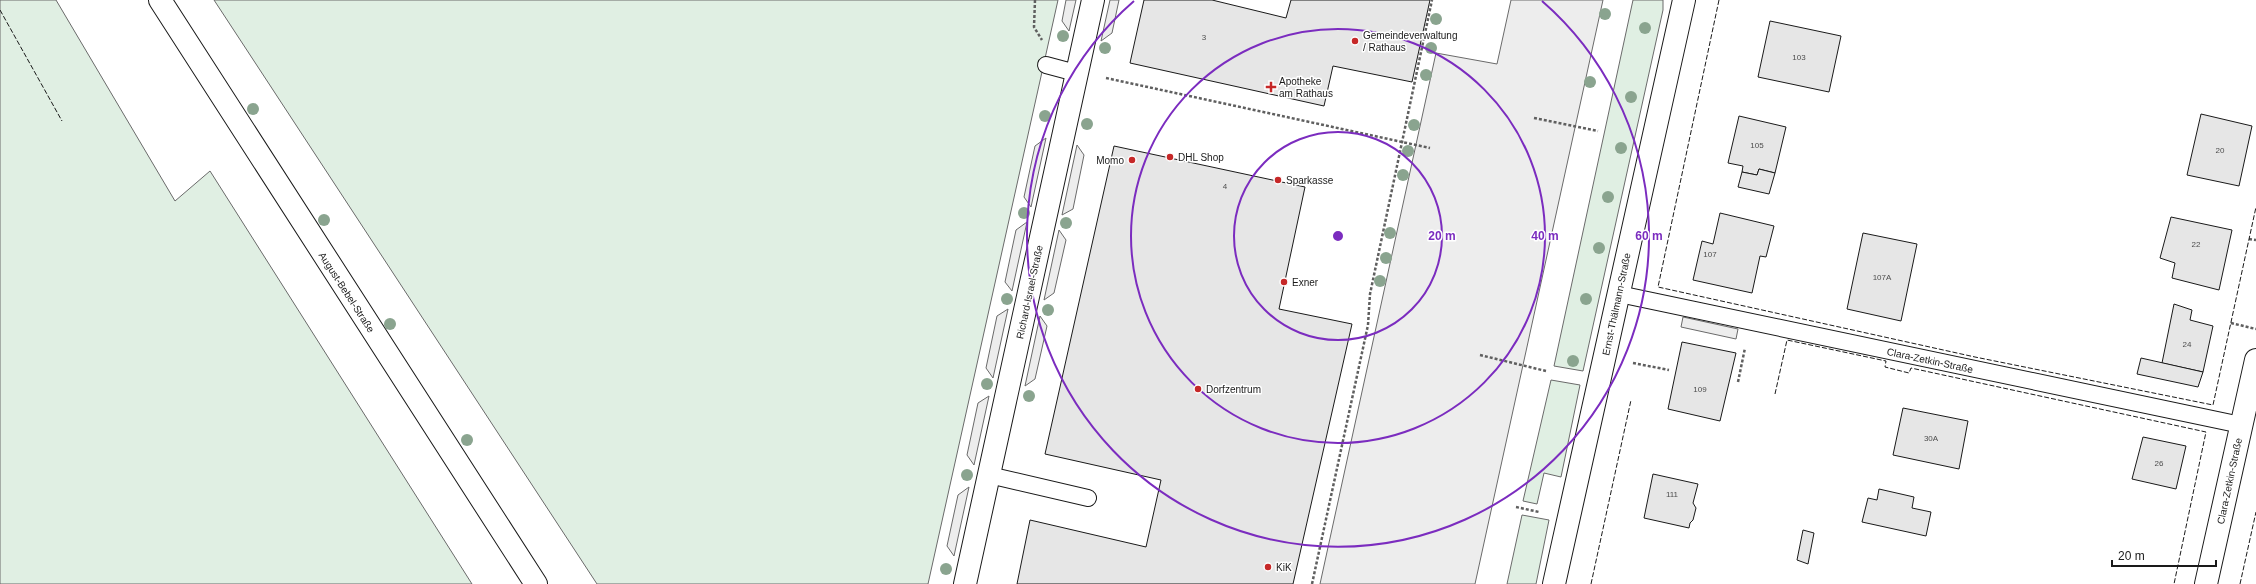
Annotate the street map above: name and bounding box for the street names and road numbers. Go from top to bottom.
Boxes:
street label: Richard-Israel-Straße [1014,244,1045,340]
street label: August-Bebel-Straße [317,250,377,335]
street label: Ernst-Thälmann-Straße [1600,251,1633,356]
street label: Clara-Zetkin-Straße [1886,346,1974,375]
street label: Clara-Zetkin-Straße [2215,437,2244,525]

